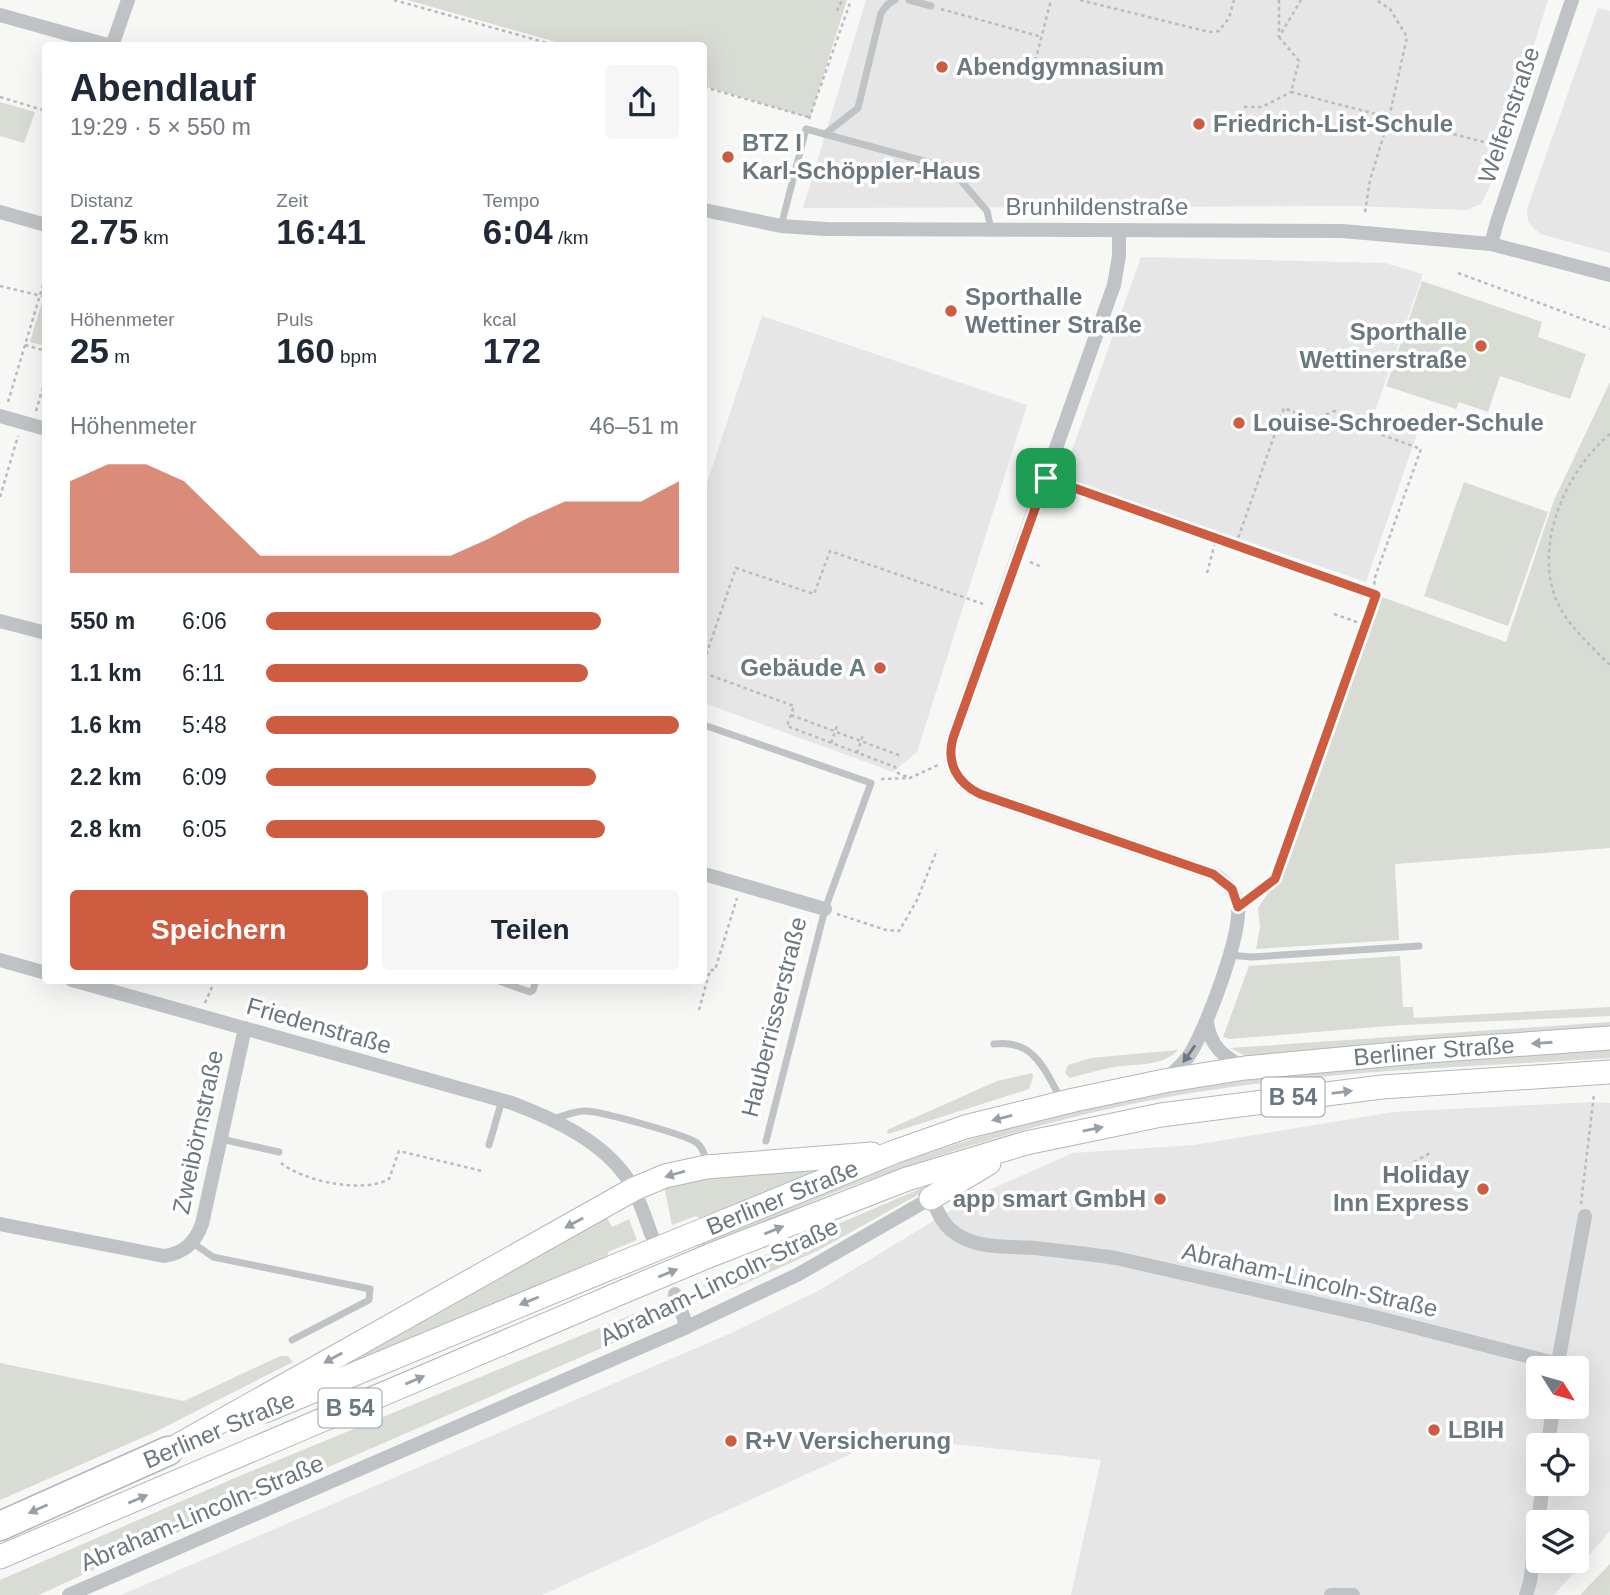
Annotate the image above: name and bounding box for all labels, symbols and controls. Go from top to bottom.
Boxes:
street label: Welfenstraße [1473,43,1544,186]
place label: Abendgymnasium [956,53,1164,80]
marker: Abendgymnasium [934,59,950,75]
button: share [605,65,679,139]
text: Abendlauf [70,67,256,109]
place label: Friedrich-List-Schule [1213,110,1453,137]
text: 19:29 · 5 × 550 m [70,114,251,140]
marker: Friedrich-List-Schule [1191,116,1207,132]
place label: BTZ I Karl-Schöppler-Haus [742,129,981,184]
marker: BTZ I Karl-Schöppler-Haus [720,149,736,165]
text: Distanz [70,190,133,211]
text: Zeit [276,190,308,211]
text: Tempo [483,190,540,211]
street label: Brunhildenstraße [1006,193,1188,220]
text: 2.75 [70,212,138,251]
text: 16:41 [276,212,366,251]
text: 6:04 [483,212,553,251]
text: km [138,227,169,248]
text: /km [553,227,589,248]
place label: Sporthalle Wettiner Straße [965,283,1142,338]
marker: Sporthalle Wettiner Straße [943,303,959,319]
text: Höhenmeter [70,309,175,330]
text: Puls [276,309,313,330]
text: kcal [483,309,516,330]
place label: Sporthalle Wettinerstraße [1299,318,1467,373]
text: 25 [70,331,109,370]
text: 160 [276,331,335,370]
text: 172 [483,331,541,370]
marker: Sporthalle Wettinerstraße [1473,338,1489,354]
text: m [109,346,130,367]
text: bpm [335,346,377,367]
place label: Louise-Schroeder-Schule [1253,409,1544,436]
text: Höhenmeter [70,413,197,439]
text: 46–51 m [589,413,679,439]
marker: Louise-Schroeder-Schule [1231,415,1247,431]
pin [1016,448,1076,508]
icon: arrive [1027,459,1065,497]
text: 550 m [70,608,135,634]
text: 6:06 [182,608,227,634]
place label: Gebäude A [740,654,866,681]
text: 1.1 km [70,660,142,686]
text: 6:11 [182,660,225,686]
marker: Gebäude A [872,660,888,676]
text: 1.6 km [70,712,142,738]
text: 5:48 [182,712,227,738]
text: 2.2 km [70,764,142,790]
text: 6:09 [182,764,227,790]
text: 2.8 km [70,816,142,842]
text: 6:05 [182,816,227,842]
button: Speichern [70,890,368,970]
button: Teilen [382,890,679,970]
street label: Hauberrisserstraße [736,914,811,1120]
street label: Friedenstraße [244,992,395,1059]
street label: Berliner Straße [1352,1031,1516,1071]
one-way arrow [1531,1038,1553,1049]
one-way arrow [1182,1045,1196,1063]
street label: Zweibörnstraße [167,1048,228,1216]
road number: B 54 [1262,1078,1324,1116]
one-way arrow [1331,1086,1353,1097]
one-way arrow [991,1113,1013,1124]
one-way arrow [1082,1124,1104,1135]
street label: Berliner Straße [702,1154,862,1240]
place label: Holiday Inn Express [1333,1161,1470,1216]
one-way arrow [664,1169,685,1179]
marker: Holiday Inn Express [1475,1181,1491,1197]
place label: app smart GmbH [953,1185,1146,1212]
marker: app smart GmbH [1152,1191,1168,1207]
street label: Abraham-Lincoln-Straße [595,1212,842,1351]
one-way arrow [564,1217,584,1229]
one-way arrow [764,1224,785,1235]
street label: Abraham-Lincoln-Straße [1180,1237,1441,1322]
one-way arrow [658,1267,678,1279]
one-way arrow [518,1296,539,1307]
one-way arrow [323,1352,343,1364]
north arrow [1526,1356,1589,1419]
map controls [1526,1356,1589,1573]
one-way arrow [404,1375,425,1386]
street label: Berliner Straße [139,1386,298,1473]
road number: B 54 [318,1388,382,1428]
place label: LBIH [1448,1416,1504,1443]
marker: LBIH [1426,1422,1442,1438]
place label: R+V Versicherung [745,1427,951,1454]
marker: R+V Versicherung [723,1433,739,1449]
button: locate [1526,1433,1589,1496]
street label: Abraham-Lincoln-Straße [76,1449,327,1576]
one-way arrow [127,1493,148,1504]
one-way arrow [28,1504,49,1515]
button: layers [1526,1510,1589,1573]

